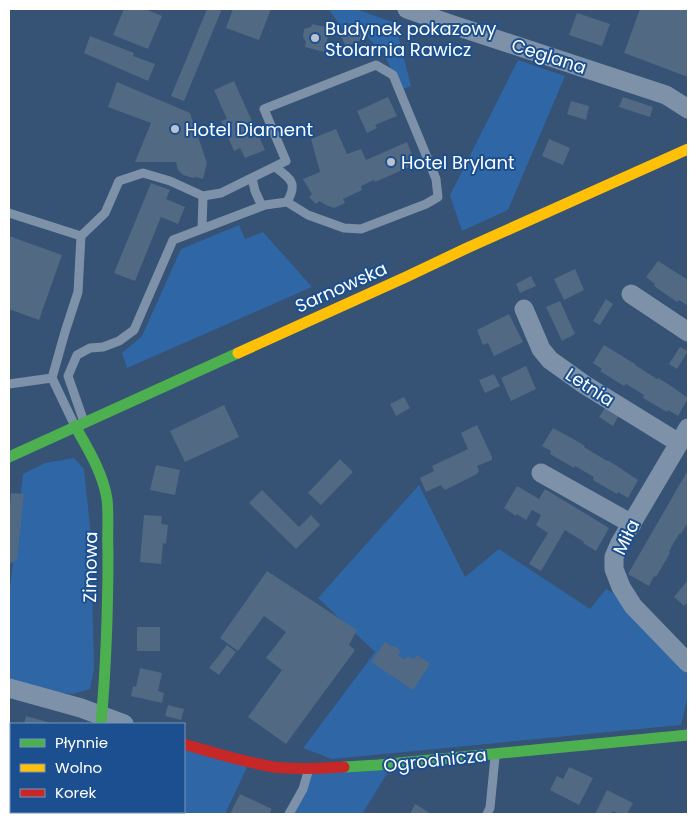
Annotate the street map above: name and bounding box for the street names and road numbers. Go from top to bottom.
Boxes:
street label: Ceglana [508,32,590,80]
street label: Sarnowska [291,256,391,318]
street label: Letnia [561,362,619,412]
street label: Miła [607,515,645,559]
street label: Zimowa [77,531,103,603]
street label: Ogrodnicza [382,742,488,778]

